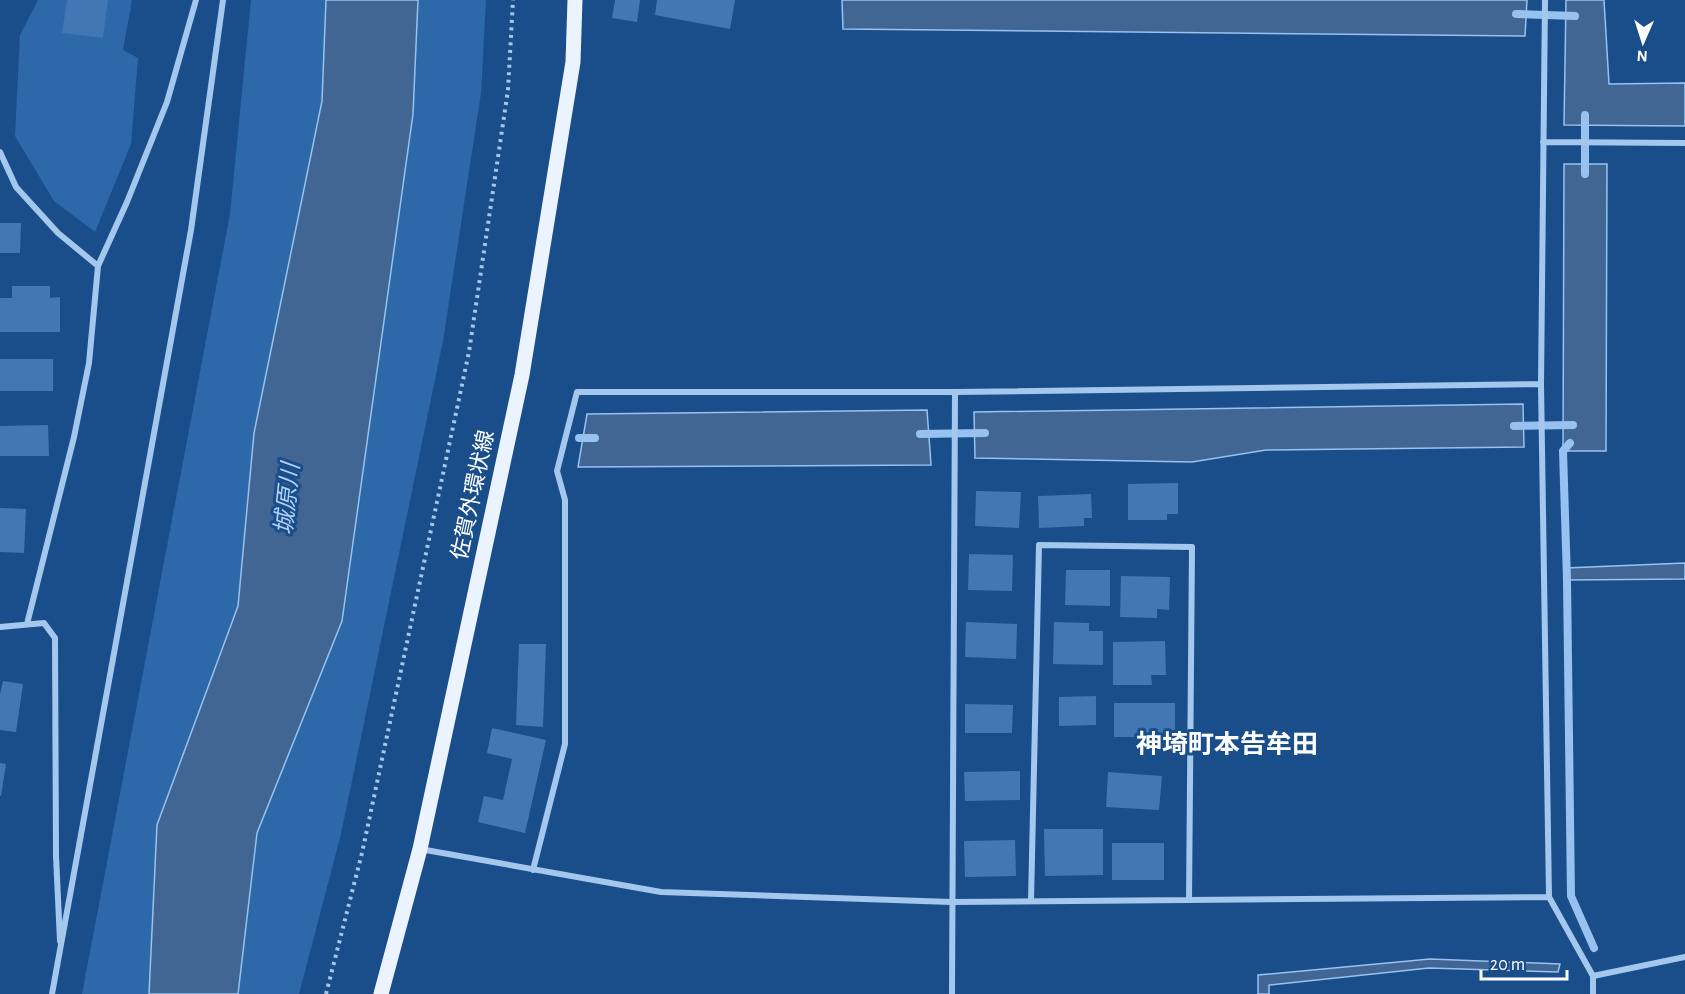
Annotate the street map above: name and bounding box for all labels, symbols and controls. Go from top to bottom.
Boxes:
north arrow [1613,12,1673,72]
text: N [1636,48,1648,64]
street label: 佐賀外環状線 [448,428,497,562]
water label: 城原川 [270,459,304,536]
district label: 神埼町本告牟田 [1136,730,1318,758]
scale bar [1481,943,1566,981]
text: 20 m [1490,956,1525,974]

